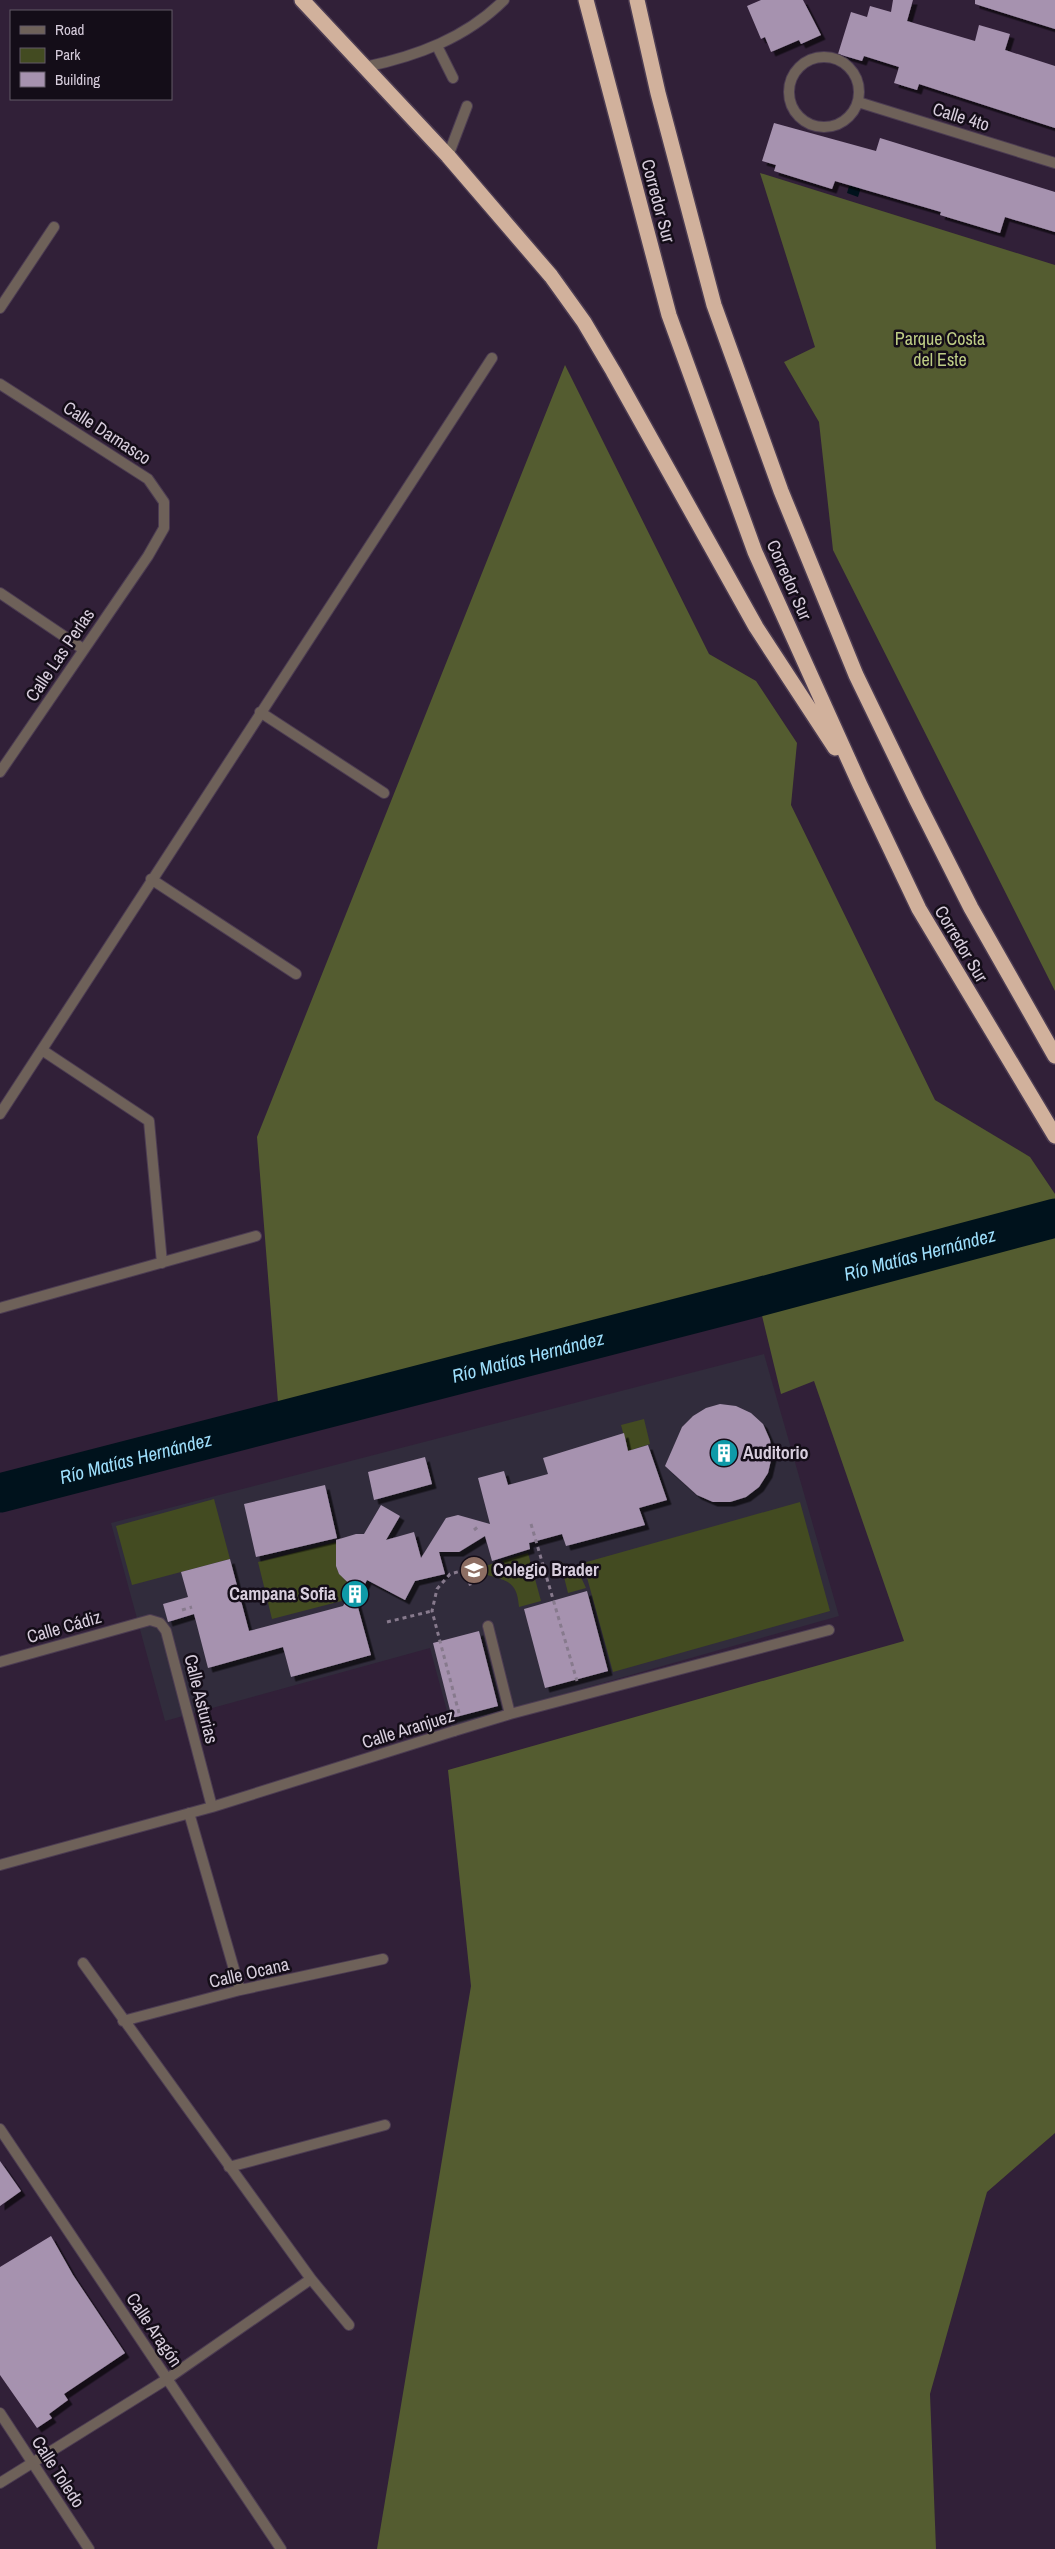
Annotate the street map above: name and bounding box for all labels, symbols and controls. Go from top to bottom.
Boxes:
legend [10,10,172,100]
text: Road [55,19,84,40]
text: Park [55,44,81,65]
text: Building [55,69,100,90]
street label: Calle 4to [930,96,993,137]
street label: Corredor Sur [635,156,682,245]
park label: Parque Costa del Este [895,326,985,372]
street label: Calle Damasco [59,395,156,470]
street label: Corredor Sur [761,536,818,624]
street label: Calle Las Perlas [19,603,100,706]
street label: Corredor Sur [929,901,994,987]
water label: Río Matías Hernández [841,1221,998,1287]
water label: Río Matías Hernández [449,1325,607,1389]
water label: Río Matías Hernández [57,1426,215,1490]
building icon: Auditorio [709,1438,739,1468]
place label: Auditorio [743,1440,809,1465]
school or university icon: Colegio Brader [459,1555,489,1585]
place label: Colegio Brader [493,1557,599,1582]
building icon: Campana Sofia [340,1579,370,1609]
place label: Campana Sofia [229,1581,337,1606]
street label: Calle Cádiz [24,1604,104,1649]
street label: Calle Asturias [178,1652,225,1746]
street label: Calle Aranjuez [359,1703,457,1754]
street label: Calle Ocana [207,1951,291,1994]
street label: Calle Aragón [120,2288,188,2372]
street label: Calle Toledo [26,2431,91,2512]

